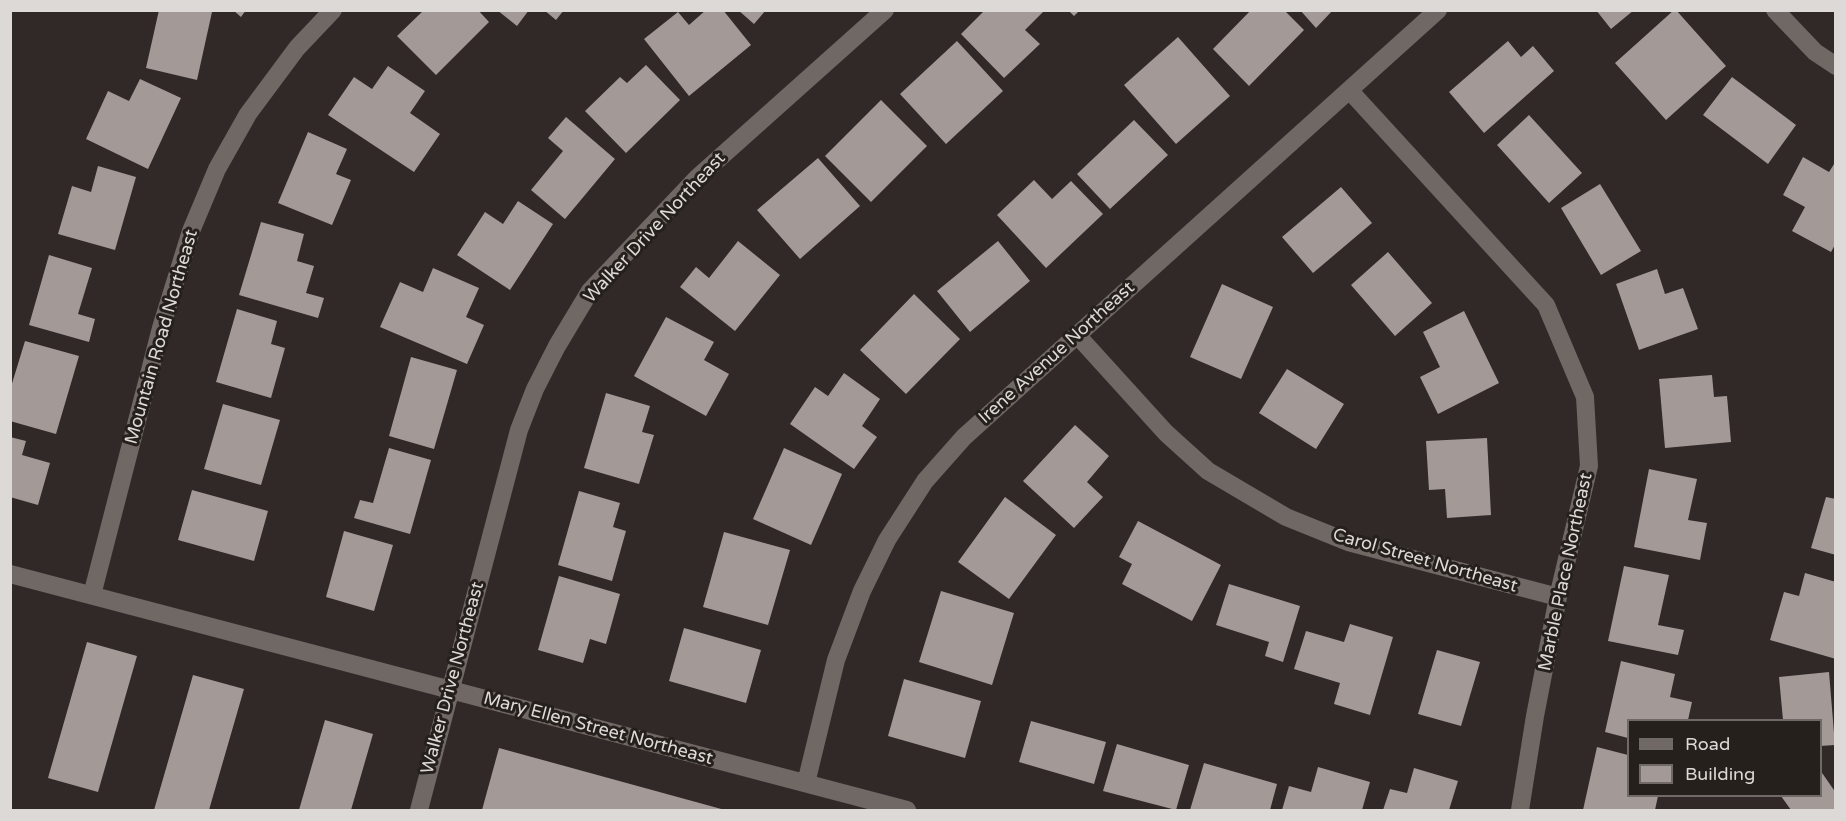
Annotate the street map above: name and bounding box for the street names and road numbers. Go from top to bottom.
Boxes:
street label: Walker Drive Northeast [580,148,730,308]
street label: Mountain Road Northeast [121,227,203,447]
street label: Irene Avenue Northeast [975,277,1139,429]
street label: Marble Place Northeast [1534,471,1598,673]
street label: Carol Street Northeast [1330,524,1520,598]
street label: Walker Drive Northeast [417,580,489,776]
street label: Mary Ellen Street Northeast [481,688,715,770]

